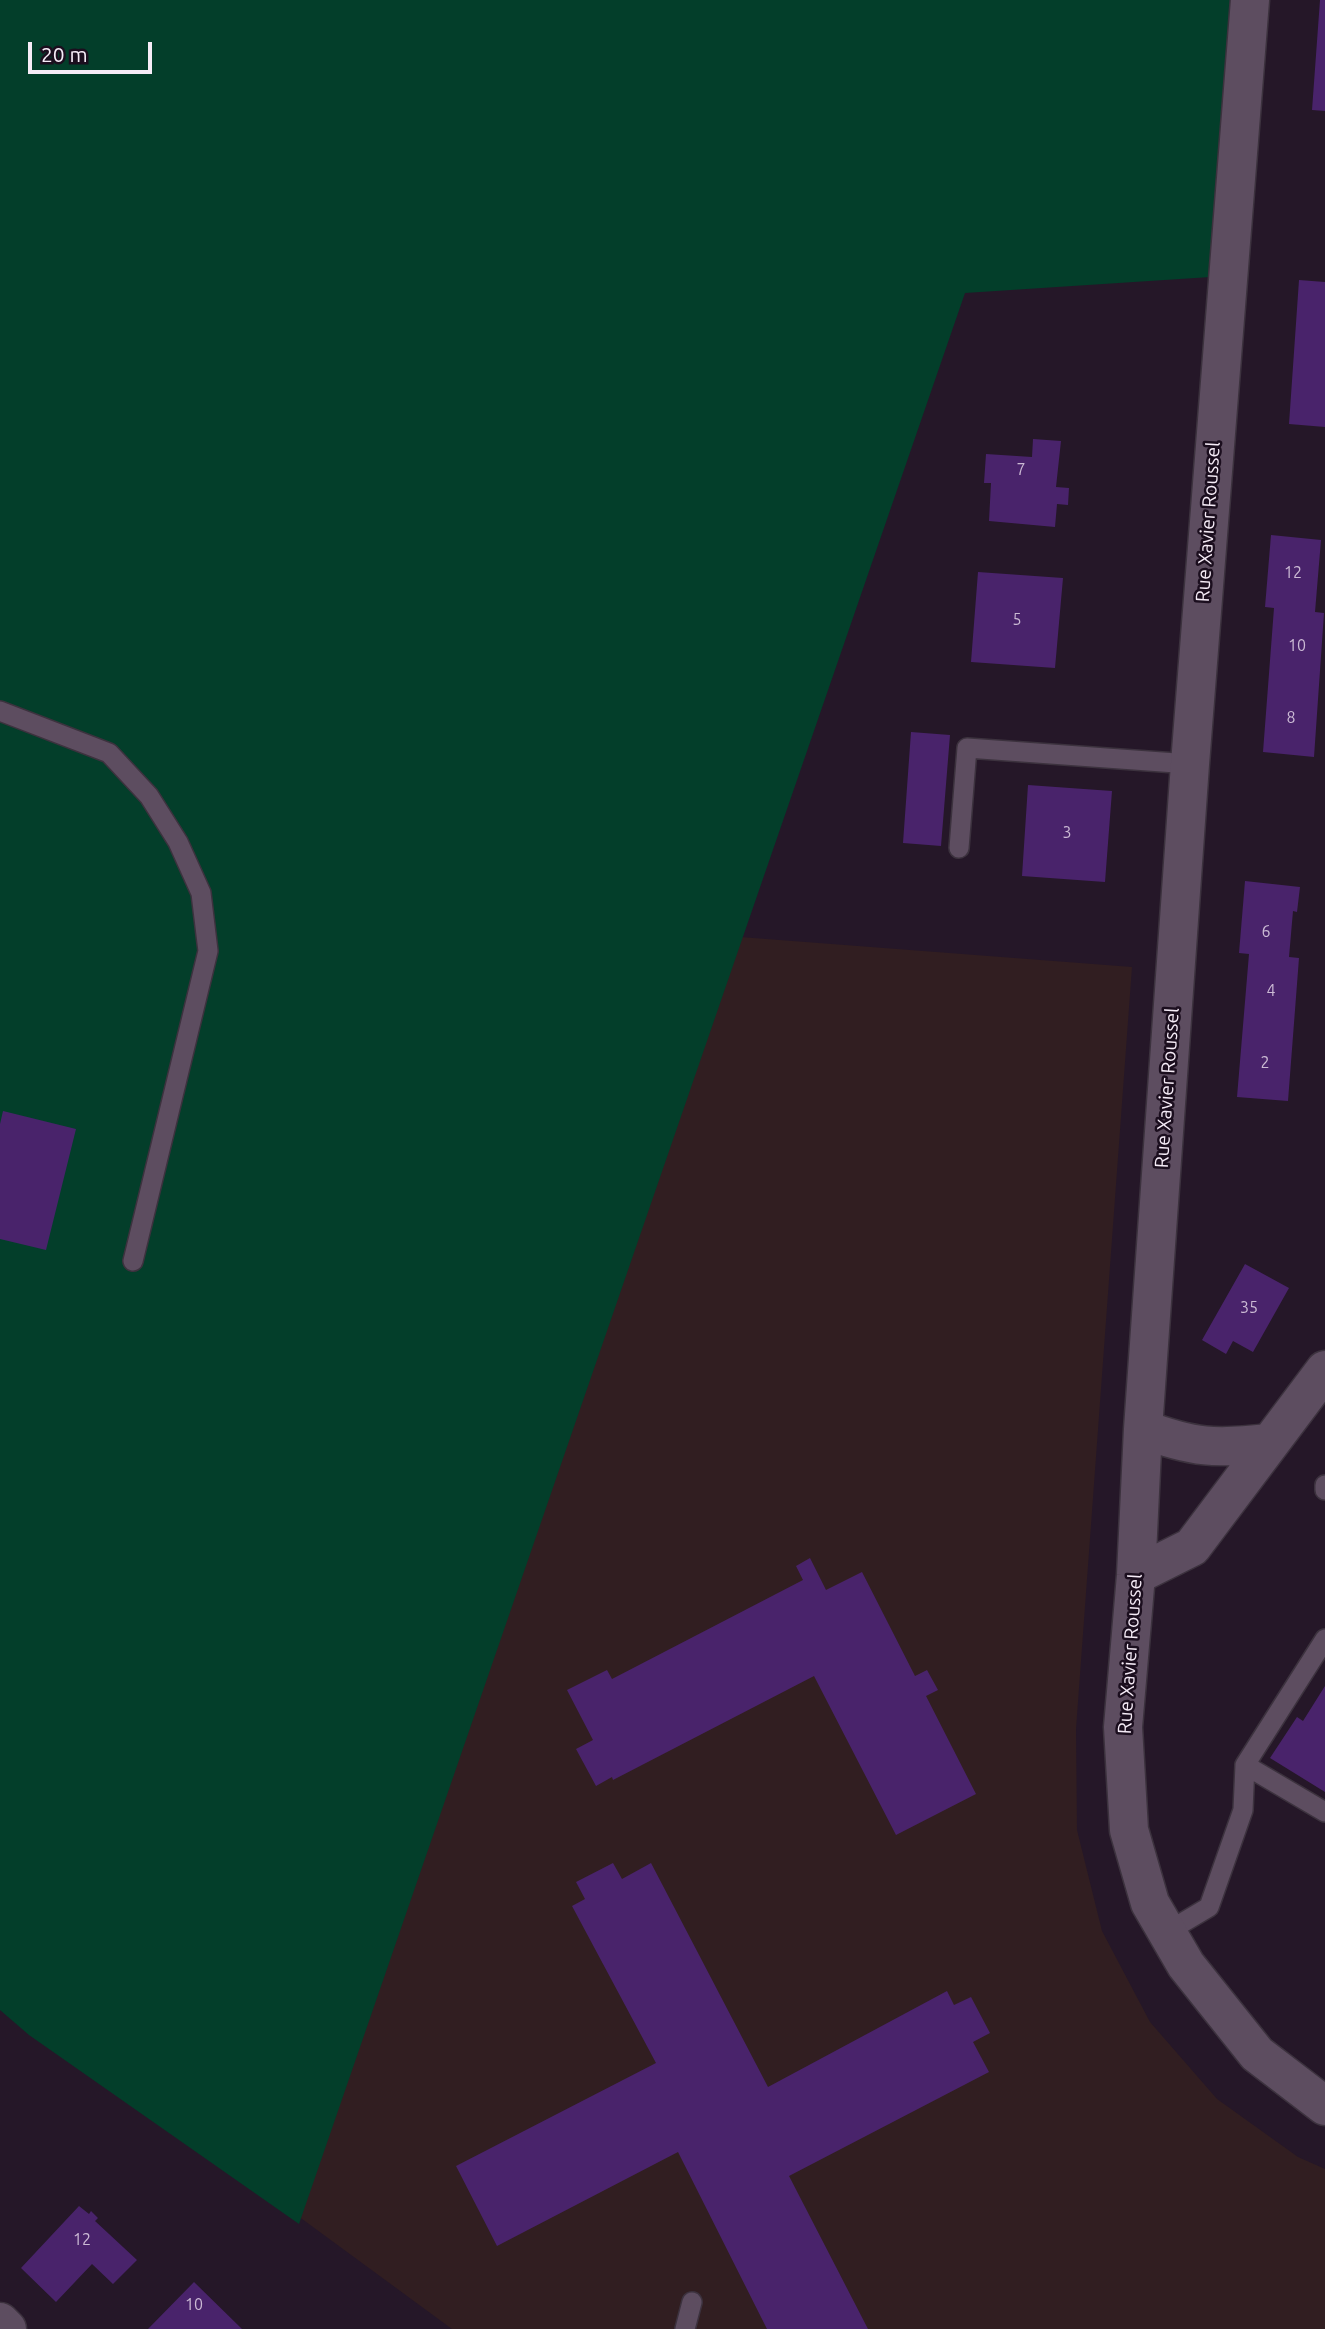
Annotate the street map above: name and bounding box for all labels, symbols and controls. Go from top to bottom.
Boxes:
scale bar [32,28,156,72]
text: 20 m [41,42,88,66]
street label: Rue Xavier Roussel [1191,441,1225,603]
house number: 7 [1016,460,1026,480]
house number: 12 [1284,563,1302,583]
house number: 5 [1012,610,1022,630]
house number: 10 [1288,636,1306,656]
house number: 8 [1286,708,1296,728]
house number: 3 [1062,823,1072,843]
house number: 6 [1261,922,1271,942]
house number: 4 [1266,981,1276,1001]
street label: Rue Xavier Roussel [1150,1007,1184,1169]
house number: 2 [1260,1053,1270,1073]
house number: 35 [1240,1298,1258,1318]
street label: Rue Xavier Roussel [1113,1573,1147,1735]
house number: 12 [73,2230,91,2250]
house number: 10 [185,2295,203,2315]

